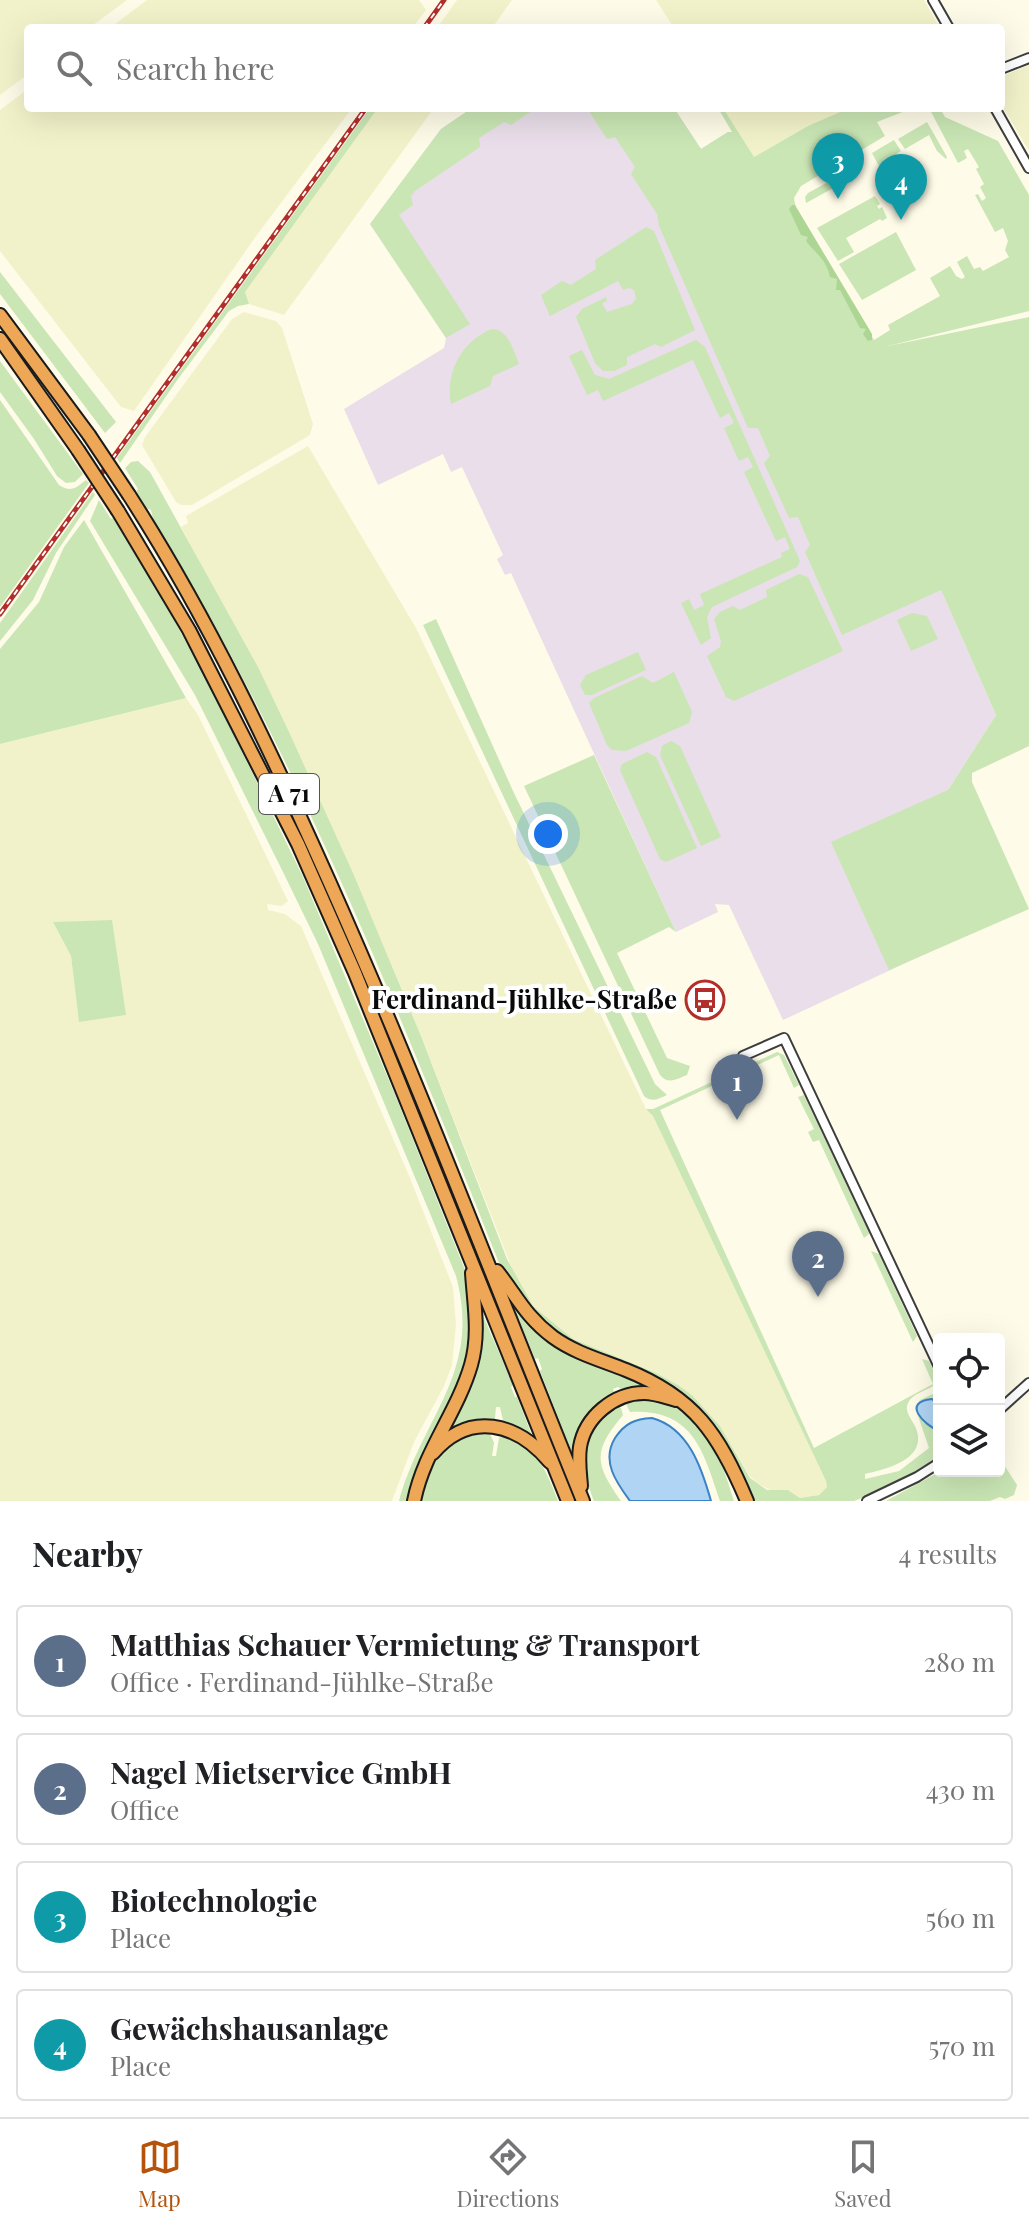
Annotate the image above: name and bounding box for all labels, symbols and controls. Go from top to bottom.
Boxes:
search box [24,24,1005,112]
icon: search [52,46,96,90]
text: Search here [116,48,275,88]
pin: 3 [812,133,864,199]
pin: 4 [875,154,927,220]
road number: A 71 [259,774,319,814]
your location [528,814,568,854]
bus stop icon: Ferdinand-Jühlke-Straße [684,979,726,1021]
place label: Ferdinand-Jühlke-Straße [371,981,677,1016]
pin: 1 [711,1054,763,1120]
pin: 2 [792,1231,844,1297]
map controls [933,1333,1005,1477]
button: locate [933,1333,1005,1405]
button: layers [933,1405,1005,1477]
text: Nearby [32,1530,143,1576]
text: 4 results [898,1536,997,1571]
text: Matthias Schauer Vermietung & Transport [110,1624,700,1664]
text: 1 [55,1644,65,1679]
text: 280 m [924,1644,995,1679]
text: Office · Ferdinand-Jühlke-Straße [110,1664,494,1699]
text: Nagel Mietservice GmbH [110,1752,452,1792]
text: 2 [53,1772,67,1807]
text: 430 m [926,1772,995,1807]
text: Office [110,1792,179,1827]
text: Biotechnologie [110,1880,317,1920]
text: 3 [54,1900,66,1935]
text: 560 m [926,1900,995,1935]
text: Place [110,1920,171,1955]
text: Gewächshausanlage [110,2008,389,2048]
text: 4 [53,2028,67,2063]
text: 570 m [928,2028,995,2063]
text: Place [110,2048,171,2083]
tab: Map [138,2135,182,2213]
tab: Directions [457,2135,559,2213]
tab: Saved [834,2135,892,2213]

